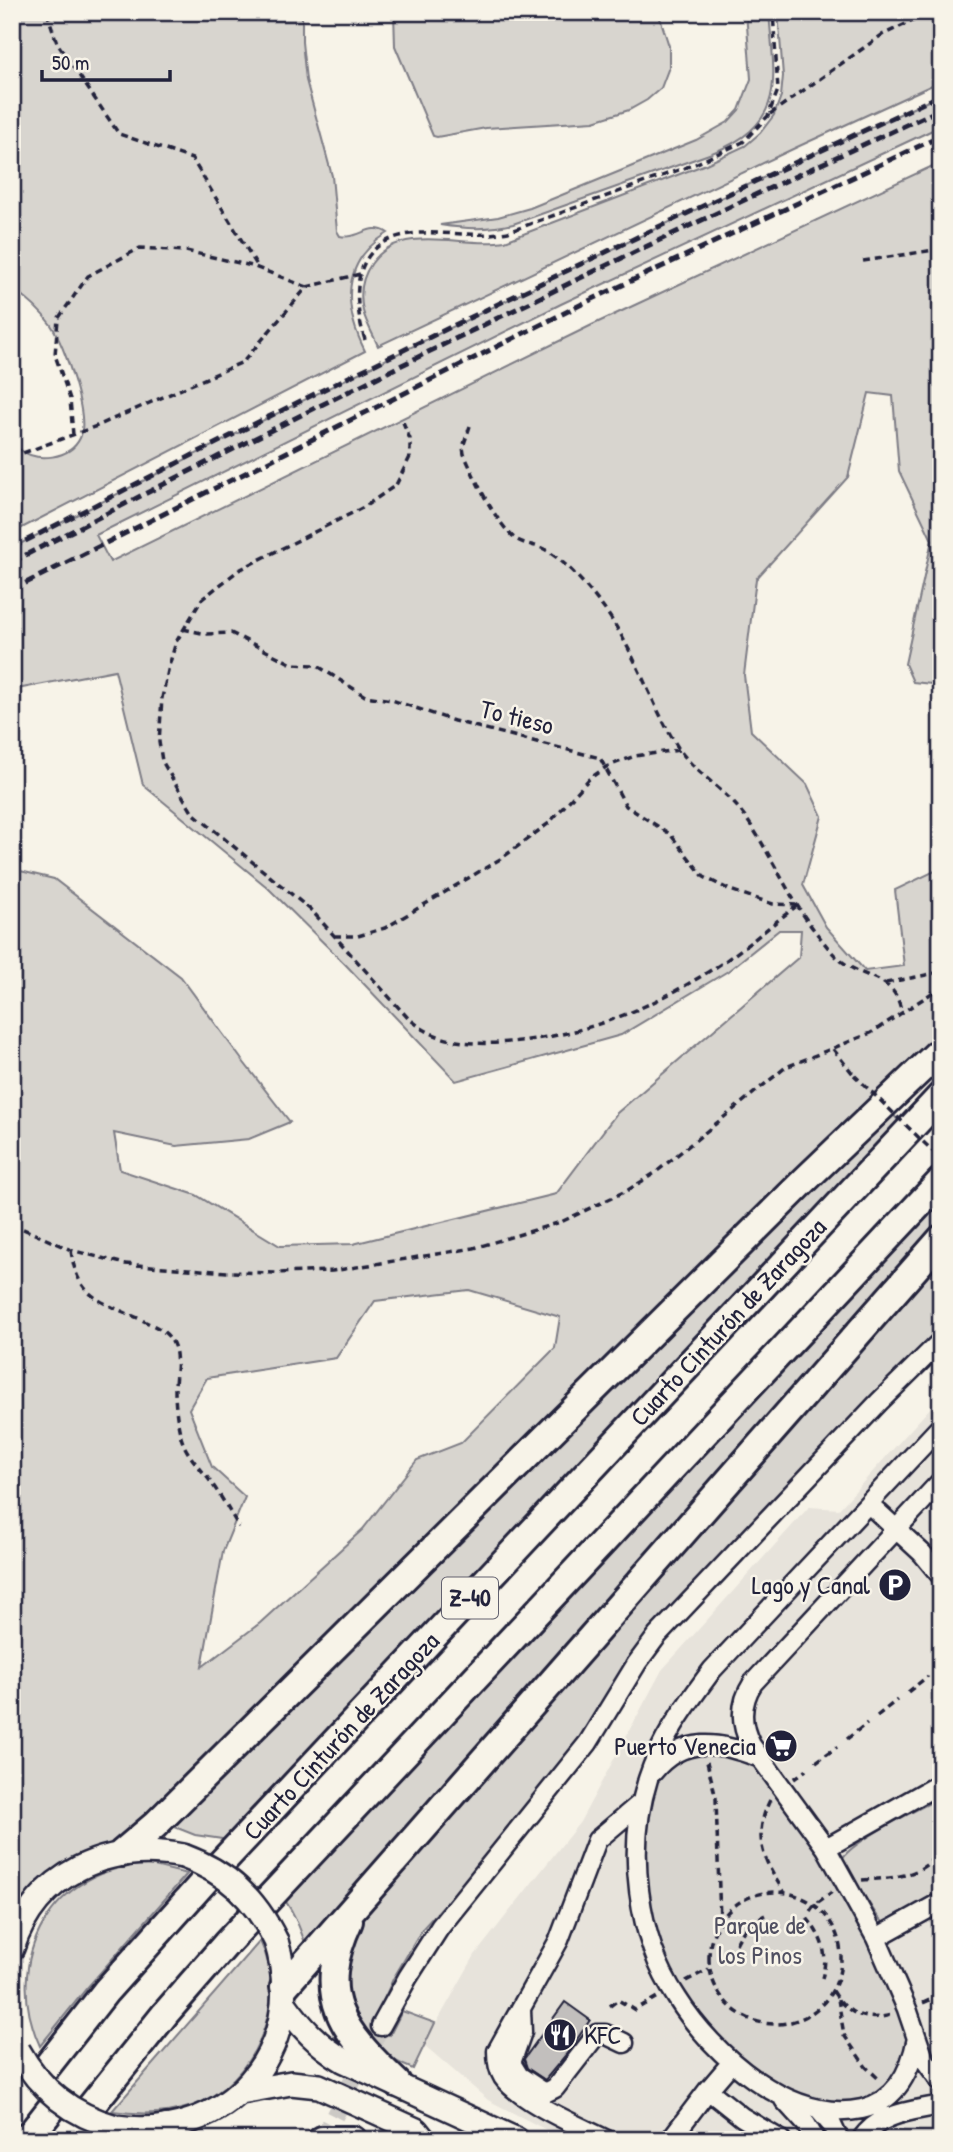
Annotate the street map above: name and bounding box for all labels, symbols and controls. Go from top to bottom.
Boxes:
scale bar [42,38,170,82]
text: 50 m [52,48,89,77]
street label: To tieso [477,691,557,742]
street label: Cuarto Cinturón de Zaragoza [622,1210,834,1433]
parking icon: Lago y Canal [876,1566,914,1604]
place label: Lago y Canal [752,1567,870,1602]
road number: Z-40 [442,1578,498,1618]
street label: Cuarto Cinturón de Zaragoza [235,1624,447,1847]
supermarket icon: Puerto Venecia [762,1727,800,1765]
place label: Puerto Venecia [614,1728,756,1763]
park label: Parque de los Pinos [714,1907,806,1972]
restaurant icon: KFC [541,2016,579,2054]
place label: KFC [584,2017,622,2052]

